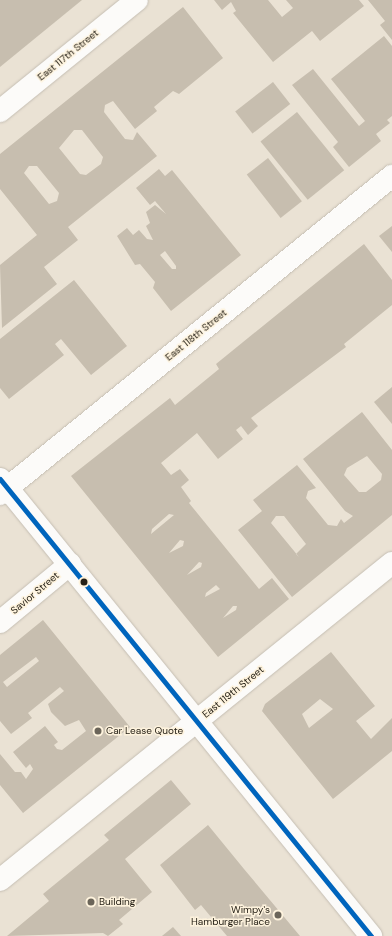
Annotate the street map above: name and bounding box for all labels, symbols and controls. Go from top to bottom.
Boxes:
street label: East 117th Street [35,27,101,83]
street label: East 118th Street [163,307,229,363]
street label: Savior Street [8,569,62,617]
unlabelled marker [79,577,89,587]
street label: East 119th Street [200,664,266,720]
place label: Car Lease Quote [106,725,183,737]
marker: Car Lease Quote [93,726,103,736]
place label: Building [99,896,135,908]
marker: Building [86,897,96,907]
place label: Wimpy's Hamburger Place [191,903,270,926]
marker: Wimpy's Hamburger Place [273,910,283,920]

